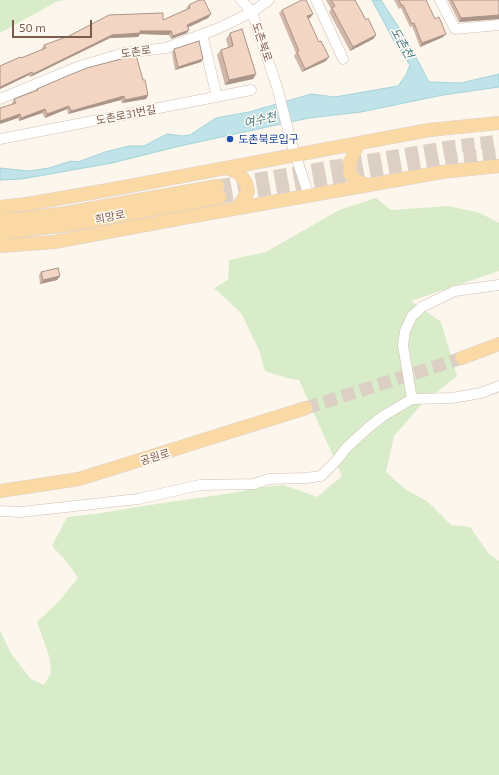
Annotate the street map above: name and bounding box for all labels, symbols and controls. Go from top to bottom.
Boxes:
scale bar [14,12,94,38]
text: 50 m [19,20,46,34]
street label: 도촌북로 [249,21,275,63]
water label: 도촌천 [388,25,416,61]
street label: 도촌로 [120,43,152,61]
street label: 도촌로31번길 [95,103,157,127]
water label: 여수천 [242,109,278,131]
place label: 도촌북로입구 [238,132,299,146]
marker: 도촌북로입구 [225,134,235,144]
street label: 희망로 [94,208,126,226]
street label: 공원로 [139,446,171,468]

